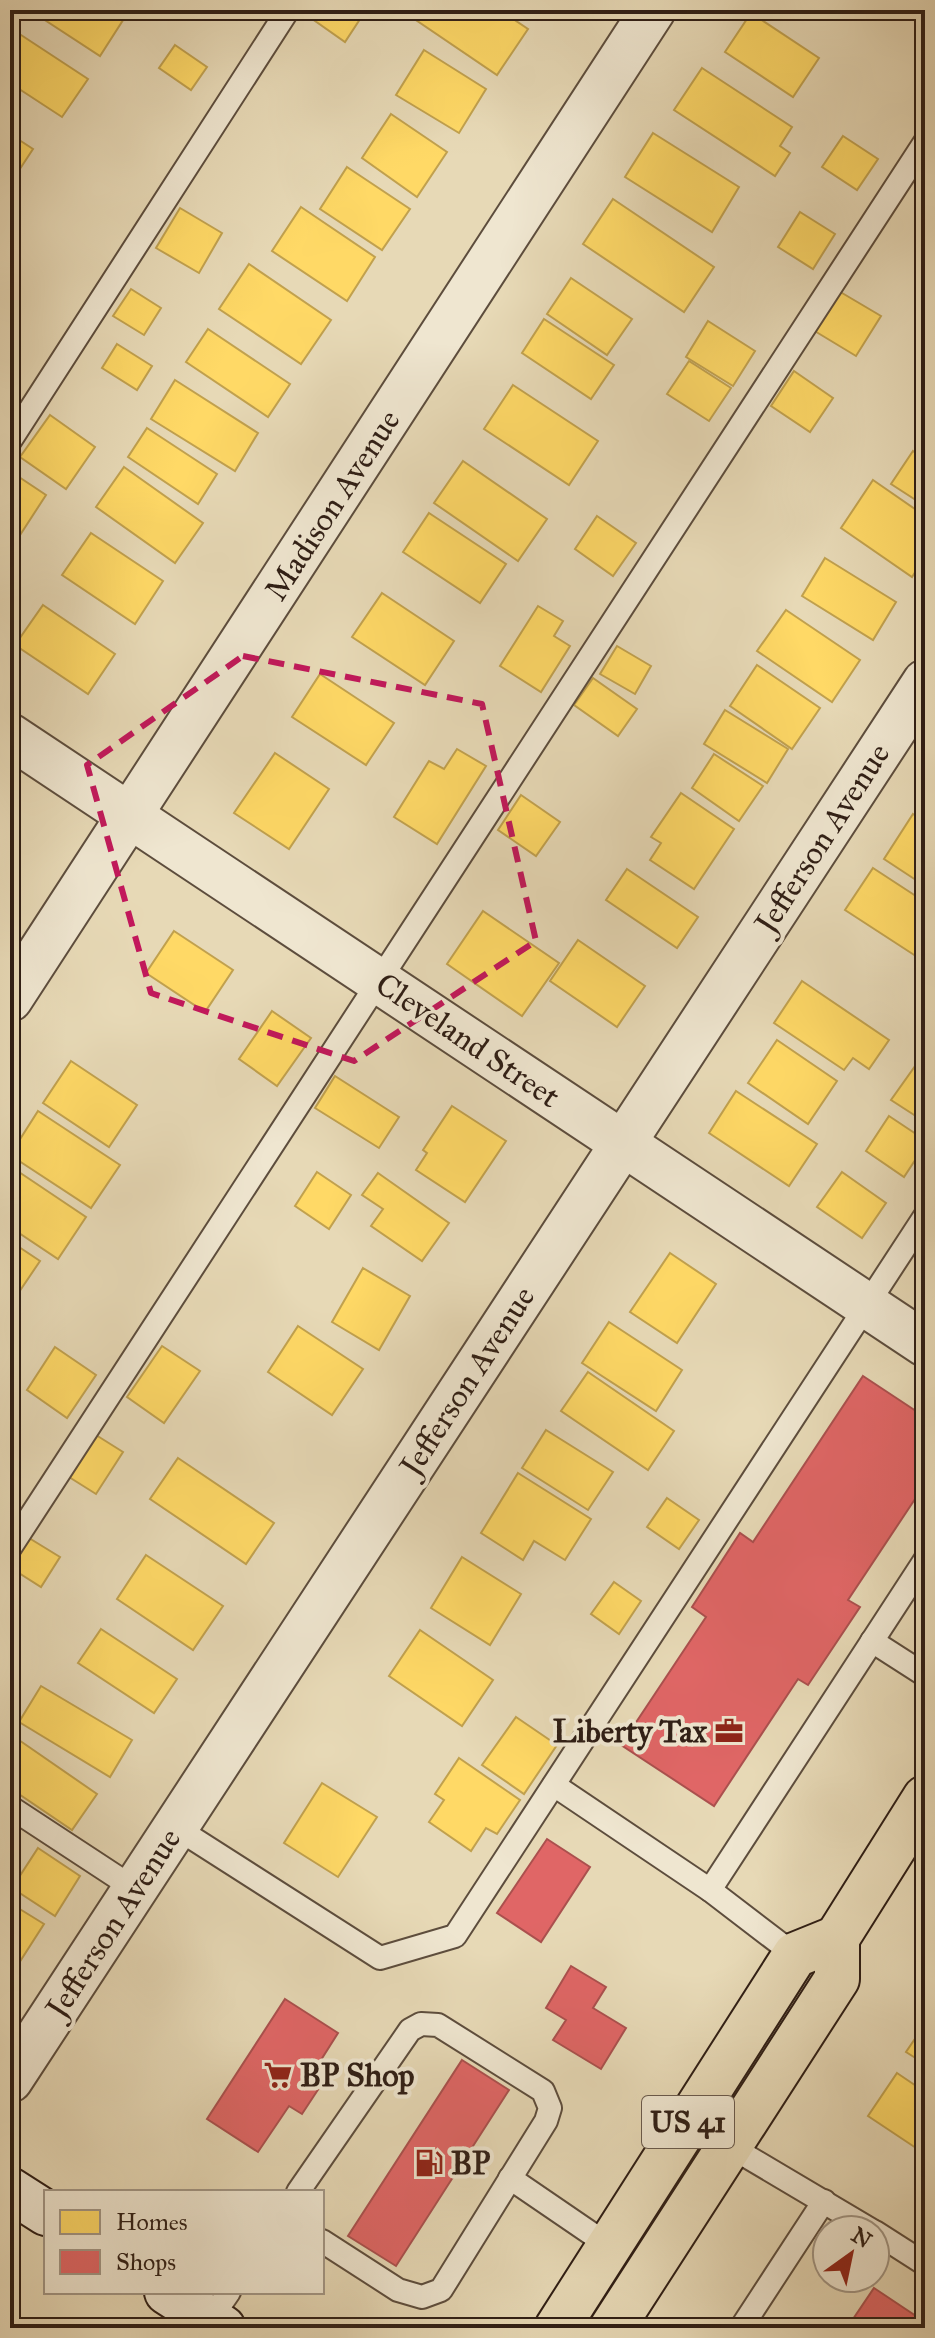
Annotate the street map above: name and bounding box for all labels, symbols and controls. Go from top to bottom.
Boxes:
street label: Madison Avenue [256,403,409,608]
street label: Jefferson Avenue [745,736,898,943]
street label: Cleveland Street [368,964,567,1116]
street label: Jefferson Avenue [390,1279,543,1486]
place label: Liberty Tax [553,1712,708,1751]
office icon: Liberty Tax [714,1716,744,1746]
street label: Jefferson Avenue [36,1821,189,2028]
place label: BP Shop [300,2056,415,2095]
supermarket icon: BP Shop [263,2060,293,2090]
road number: US 41 [642,2096,734,2148]
place label: BP [451,2144,491,2183]
fuel station icon: BP [414,2148,444,2178]
legend [44,2190,324,2294]
text: Homes [116,2207,188,2237]
north arrow [811,2214,891,2294]
text: N [846,2221,877,2254]
text: Shops [116,2247,176,2277]

